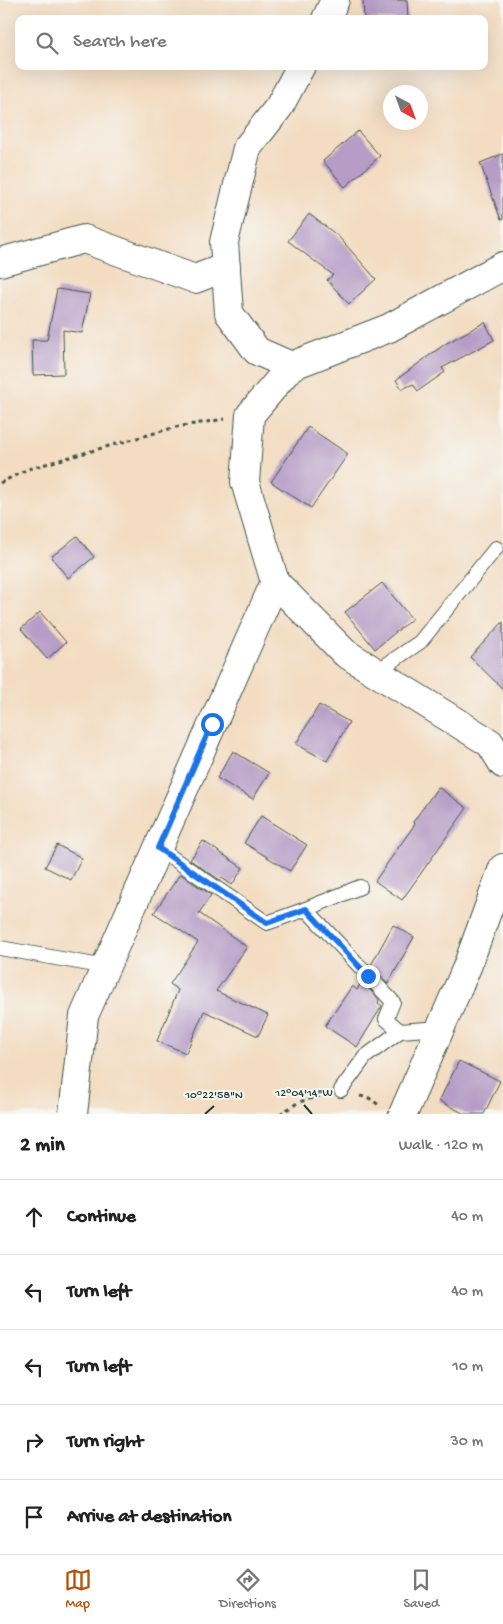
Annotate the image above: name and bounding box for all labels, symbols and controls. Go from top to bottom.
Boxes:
search box [15,15,488,70]
icon: search [33,29,61,57]
text: Search here [73,31,167,54]
north arrow [383,85,428,130]
route start [201,713,224,736]
route end [357,965,380,988]
text: 12°04'14"W [274,1087,333,1101]
text: 10°22'58"N [184,1089,243,1103]
text: 2 min [20,1134,65,1159]
text: Walk · 120 m [399,1137,483,1156]
icon: ahead [20,1203,48,1231]
text: Continue [67,1206,136,1229]
text: 40 m [451,1208,483,1227]
icon: left [20,1278,48,1306]
text: Turn left [67,1281,131,1304]
text: 40 m [451,1283,483,1302]
icon: left [20,1353,48,1381]
text: Turn left [67,1356,131,1379]
text: 10 m [452,1358,483,1377]
icon: right [20,1428,48,1456]
text: Turn right [67,1431,143,1454]
text: 30 m [450,1433,483,1452]
icon: arrive [20,1503,48,1531]
text: Arrive at destination [67,1506,231,1529]
tab: Map [64,1566,92,1613]
tab: Directions [219,1566,276,1613]
tab: Saved [403,1566,439,1613]

